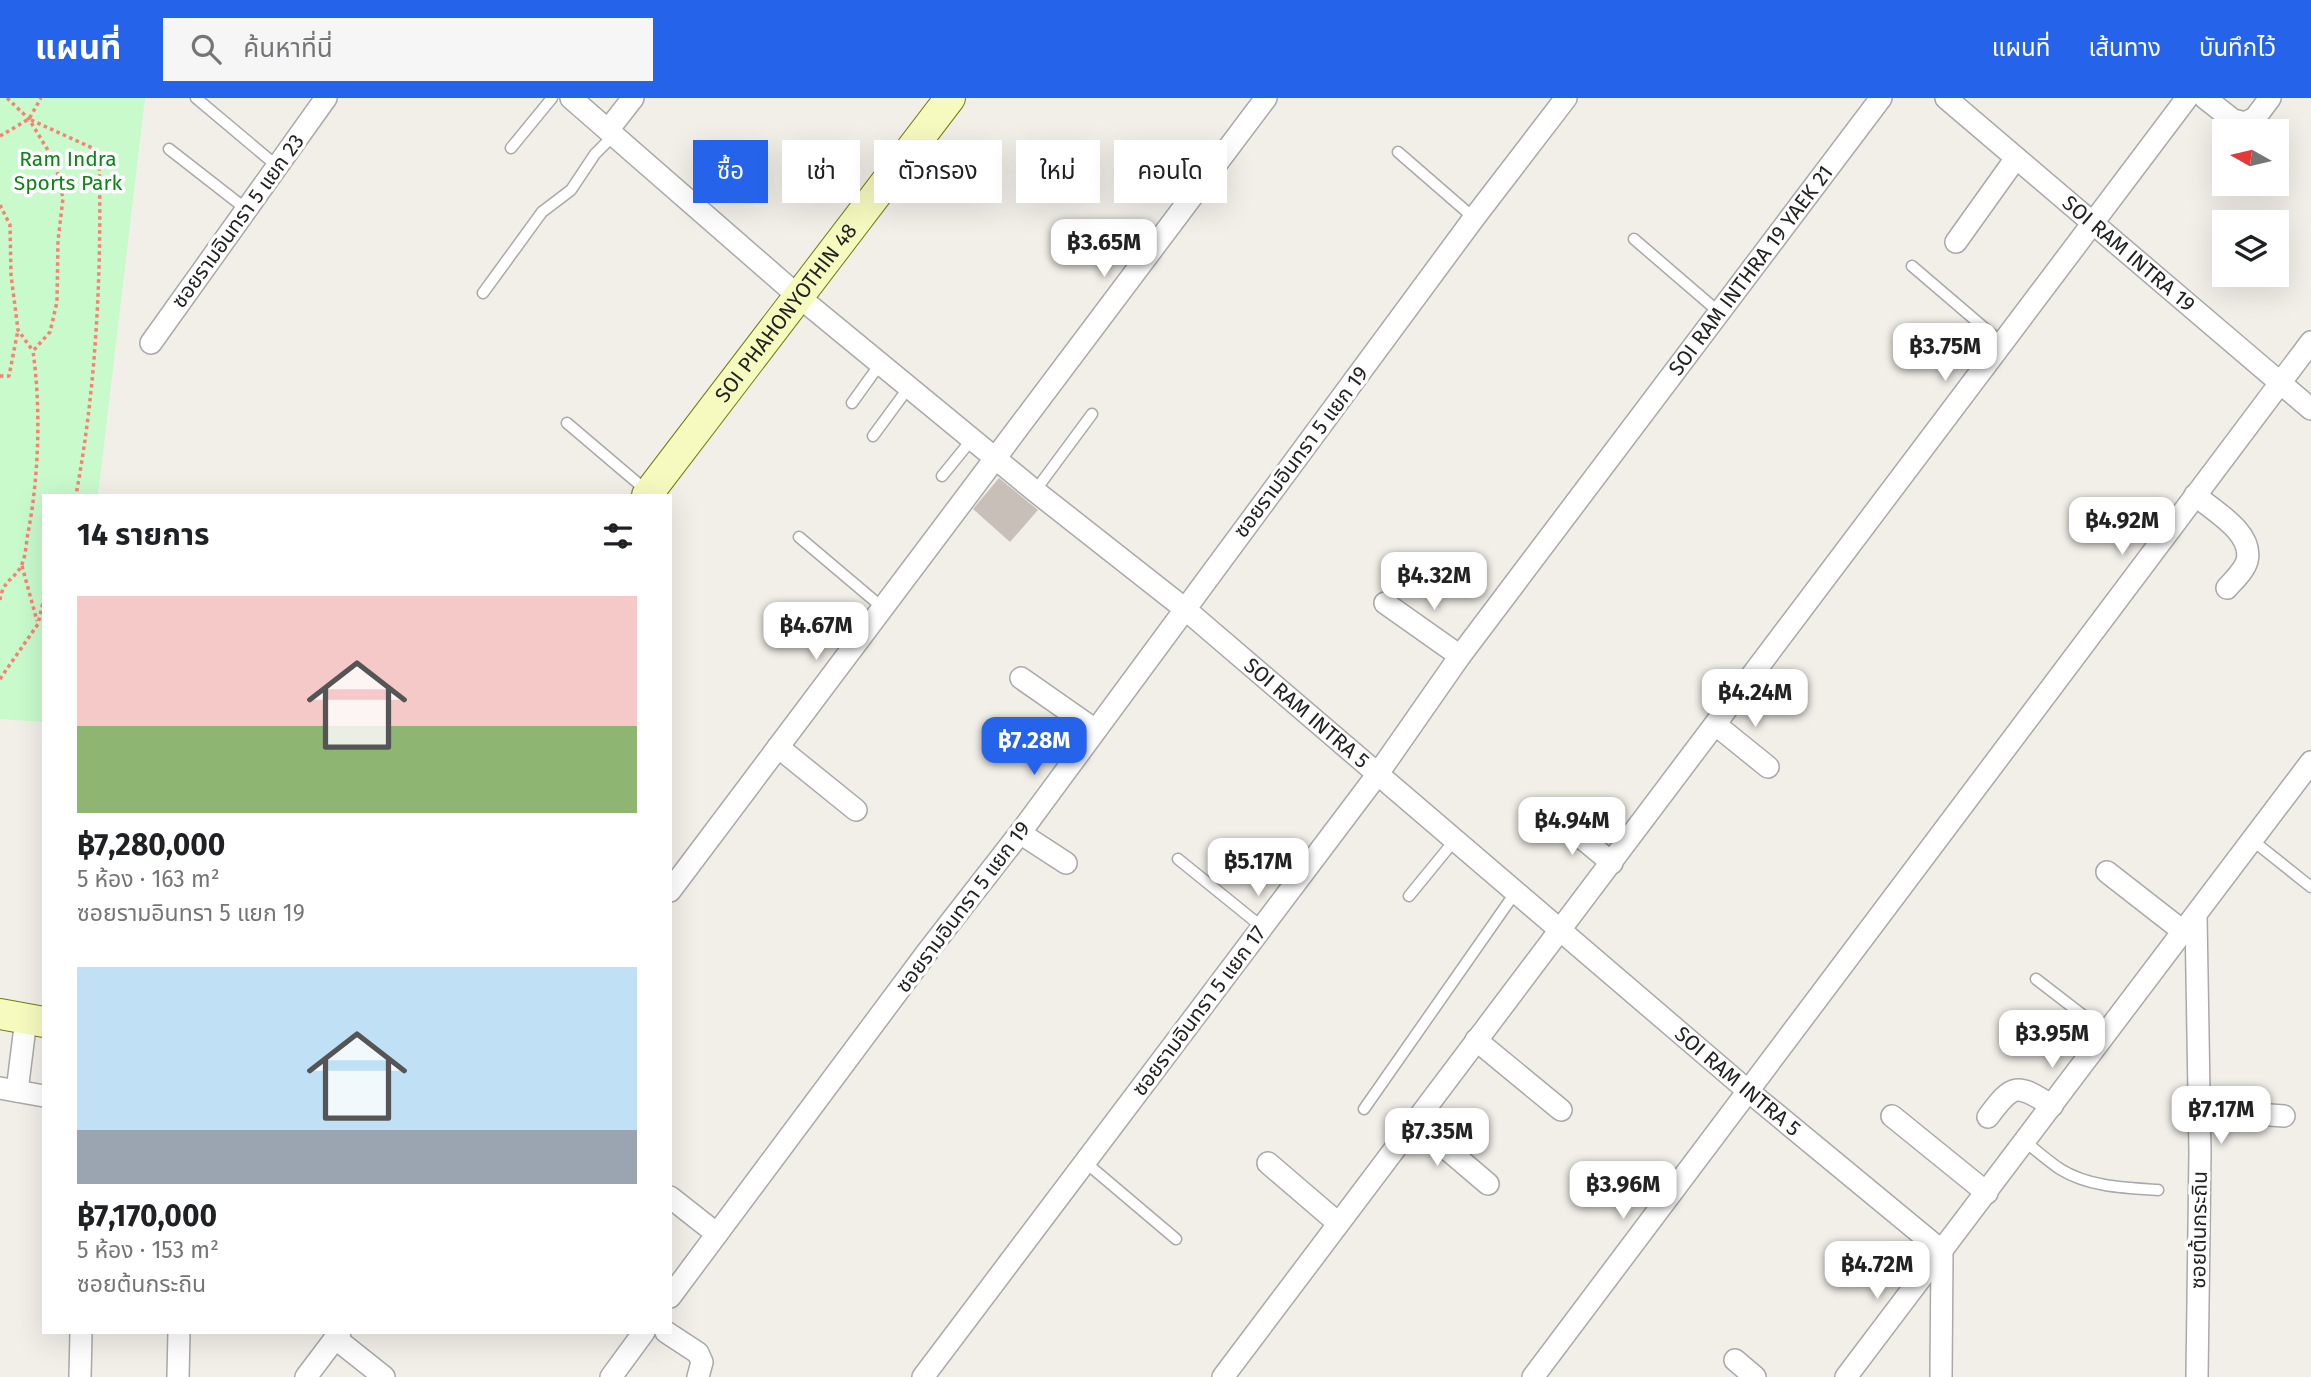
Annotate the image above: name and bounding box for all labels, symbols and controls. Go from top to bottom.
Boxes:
search box [163,18,653,81]
text: แผนที่ [35,28,121,68]
icon: search [187,30,225,68]
text: ค้นหาที่นี่ [243,33,333,64]
text: แผนที่ [1992,34,2050,62]
text: เส้นทาง [2088,34,2161,62]
text: บันทึกไว้ [2199,34,2276,62]
north arrow [2212,119,2289,196]
map controls [2212,119,2289,287]
street label: ซอยรามอินทรา 5 แยก 23 [166,129,310,313]
chip: ซื้อ [693,140,768,203]
chip: เช่า [782,140,860,203]
chip: ตัวกรอง [874,140,1002,203]
chip: ใหม่ [1016,140,1100,203]
chip: คอนโด [1114,140,1227,203]
park label: Ram Indra Sports Park [14,146,123,196]
street label: SOI RAM INTHRA 19 YAEK 21 [1663,160,1839,381]
street label: SOI RAM INTRA 19 [2057,190,2200,317]
button: layers [2212,210,2289,287]
street label: SOI PHAHONYOTHIN 48 [709,218,862,408]
pin: ฿3.65M [1047,220,1161,279]
text: ฿3.65M [1067,228,1141,256]
pin: ฿3.75M [1888,324,2002,383]
text: ฿3.75M [1909,332,1981,360]
street label: ซอยรามอินทรา 5 แยก 19 [1228,361,1374,543]
pin: ฿4.92M [2065,498,2179,557]
text: ฿4.92M [2085,506,2159,534]
text: 14 รายการ [77,517,210,553]
icon: filters [599,517,637,555]
pin: ฿4.32M [1377,552,1491,612]
text: ฿4.32M [1397,561,1471,589]
pin: ฿4.67M [759,602,873,662]
text: ฿4.67M [779,611,853,639]
icon: home [294,642,420,768]
street label: SOI RAM INTRA 5 [1239,652,1375,774]
pin: ฿4.24M [1698,670,1812,729]
text: ฿4.24M [1718,678,1792,706]
pin: ฿7.28M [977,718,1091,777]
text: ฿7.28M [998,726,1070,754]
pin: ฿4.94M [1515,798,1629,857]
text: ฿4.94M [1534,806,1610,834]
street label: ซอยรามอินทรา 5 แยก 19 [890,816,1036,998]
text: ฿7,280,000 [77,827,225,863]
pin: ฿5.17M [1201,838,1315,898]
text: ฿5.17M [1224,847,1292,875]
text: 5 ห้อง · 163 m² [77,865,220,893]
text: ซอยรามอินทรา 5 แยก 19 [77,899,305,927]
street label: ซอยรามอินทรา 5 แยก 17 [1127,921,1271,1101]
pin: ฿3.95M [1995,1010,2109,1070]
icon: home [294,1013,420,1139]
text: ฿3.95M [2015,1019,2089,1047]
street label: SOI RAM INTRA 5 [1669,1021,1806,1142]
pin: ฿7.17M [2164,1086,2278,1146]
text: ฿7.17M [2188,1095,2254,1123]
pin: ฿7.35M [1380,1108,1494,1168]
text: ฿7.35M [1401,1117,1473,1145]
pin: ฿3.96M [1566,1162,1680,1221]
text: ฿3.96M [1586,1170,1660,1198]
street label: ซอยต้นกระถิน [2185,1171,2213,1289]
text: ฿7,170,000 [77,1198,217,1234]
text: 5 ห้อง · 153 m² [77,1236,219,1264]
pin: ฿4.72M [1820,1242,1934,1301]
text: ฿4.72M [1841,1250,1913,1278]
text: ซอยต้นกระถิน [77,1270,206,1298]

